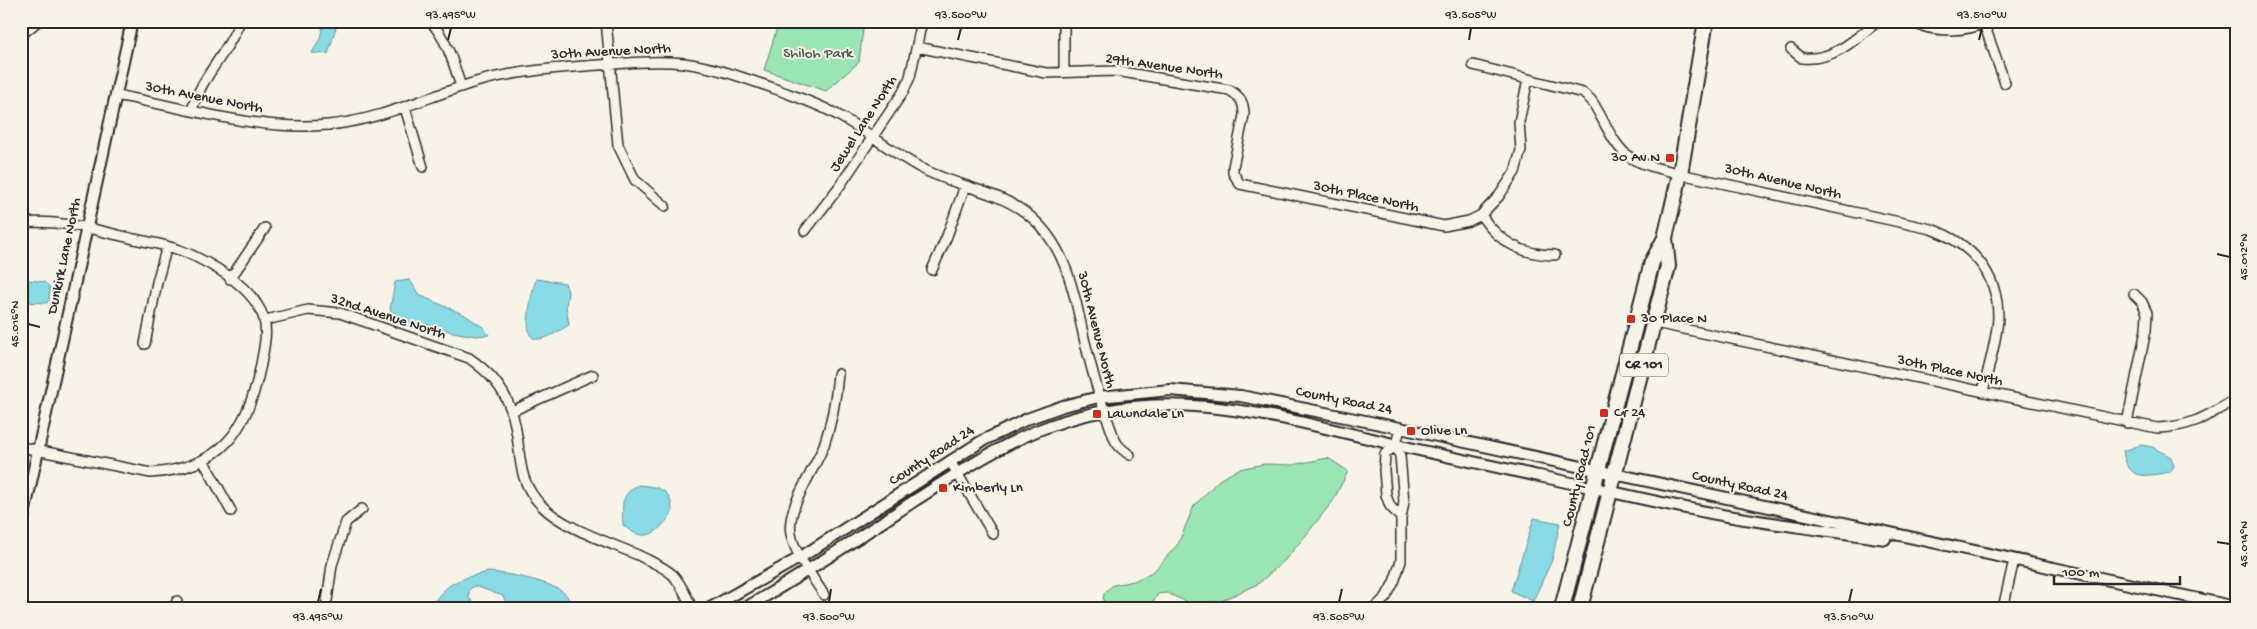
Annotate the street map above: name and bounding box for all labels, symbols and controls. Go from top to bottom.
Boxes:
text: 93.495°W [425,9,476,23]
text: 93.500°W [934,9,987,23]
text: 93.505°W [1444,9,1497,23]
text: 93.510°W [1956,9,2007,23]
street label: 30th Avenue North [550,40,671,64]
park label: Shiloh Park [783,45,854,63]
street label: 29th Avenue North [1104,50,1224,84]
street label: Jewel Lane North [826,72,902,176]
street label: 30th Avenue North [143,78,264,118]
place label: 30 Av N [1610,149,1660,167]
marker: 30 Av N [1664,152,1676,164]
street label: 30th Avenue North [1722,160,1843,204]
street label: 30th Place North [1311,177,1420,217]
street label: Dunkirk Lane North [44,196,86,317]
text: 45.012°N [2238,234,2252,280]
street label: 30th Avenue North [1073,269,1119,390]
street label: 32nd Avenue North [327,290,448,344]
text: 45.016°N [9,300,23,347]
place label: 30 Place N [1640,310,1707,328]
marker: 30 Place N [1625,313,1637,325]
street label: 30th Place North [1895,351,2004,391]
road number: CR 101 [1620,354,1668,376]
street label: County Road 24 [1294,383,1394,419]
place label: Cr 24 [1614,404,1645,422]
place label: Lawndale Ln [1107,405,1184,423]
marker: Cr 24 [1598,407,1610,419]
marker: Lawndale Ln [1091,408,1103,420]
street label: County Road 24 [886,422,978,490]
place label: Olive Ln [1421,422,1467,440]
street label: County Road 101 [1559,423,1601,529]
marker: Olive Ln [1405,425,1417,437]
street label: County Road 24 [1690,467,1790,505]
place label: Kimberly Ln [953,479,1023,497]
marker: Kimberly Ln [937,482,949,494]
text: 45.014°N [2238,521,2252,567]
scale bar [2054,554,2181,586]
text: 100 m [2061,564,2100,582]
text: 93.495°W [292,611,343,625]
text: 93.500°W [802,611,855,625]
text: 93.505°W [1312,611,1365,625]
text: 93.510°W [1823,611,1874,625]

